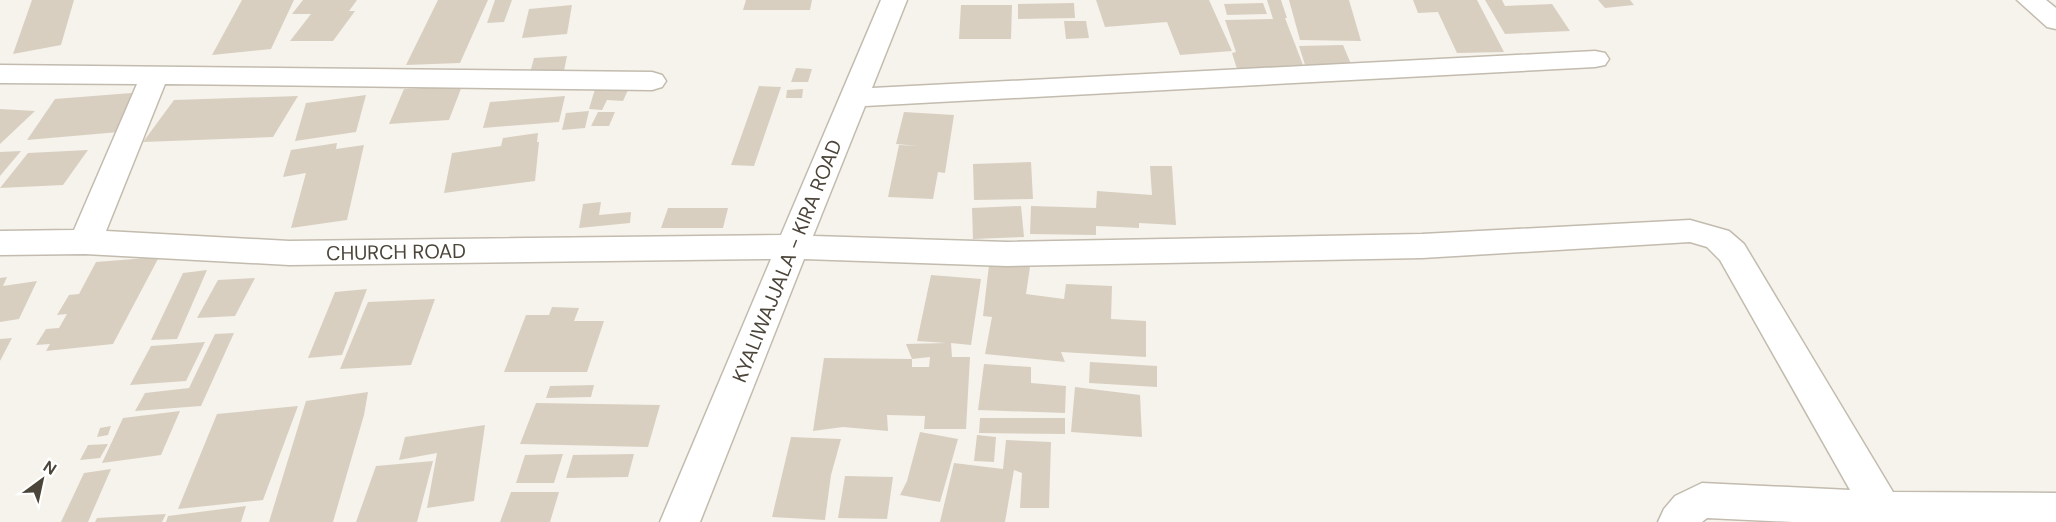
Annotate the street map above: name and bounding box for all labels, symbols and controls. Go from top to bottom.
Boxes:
street label: KYALIWAJJALA - KIRA ROAD [726,136,848,386]
street label: CHURCH ROAD [326,238,466,266]
north arrow [12,450,72,510]
text: N [39,456,61,480]

